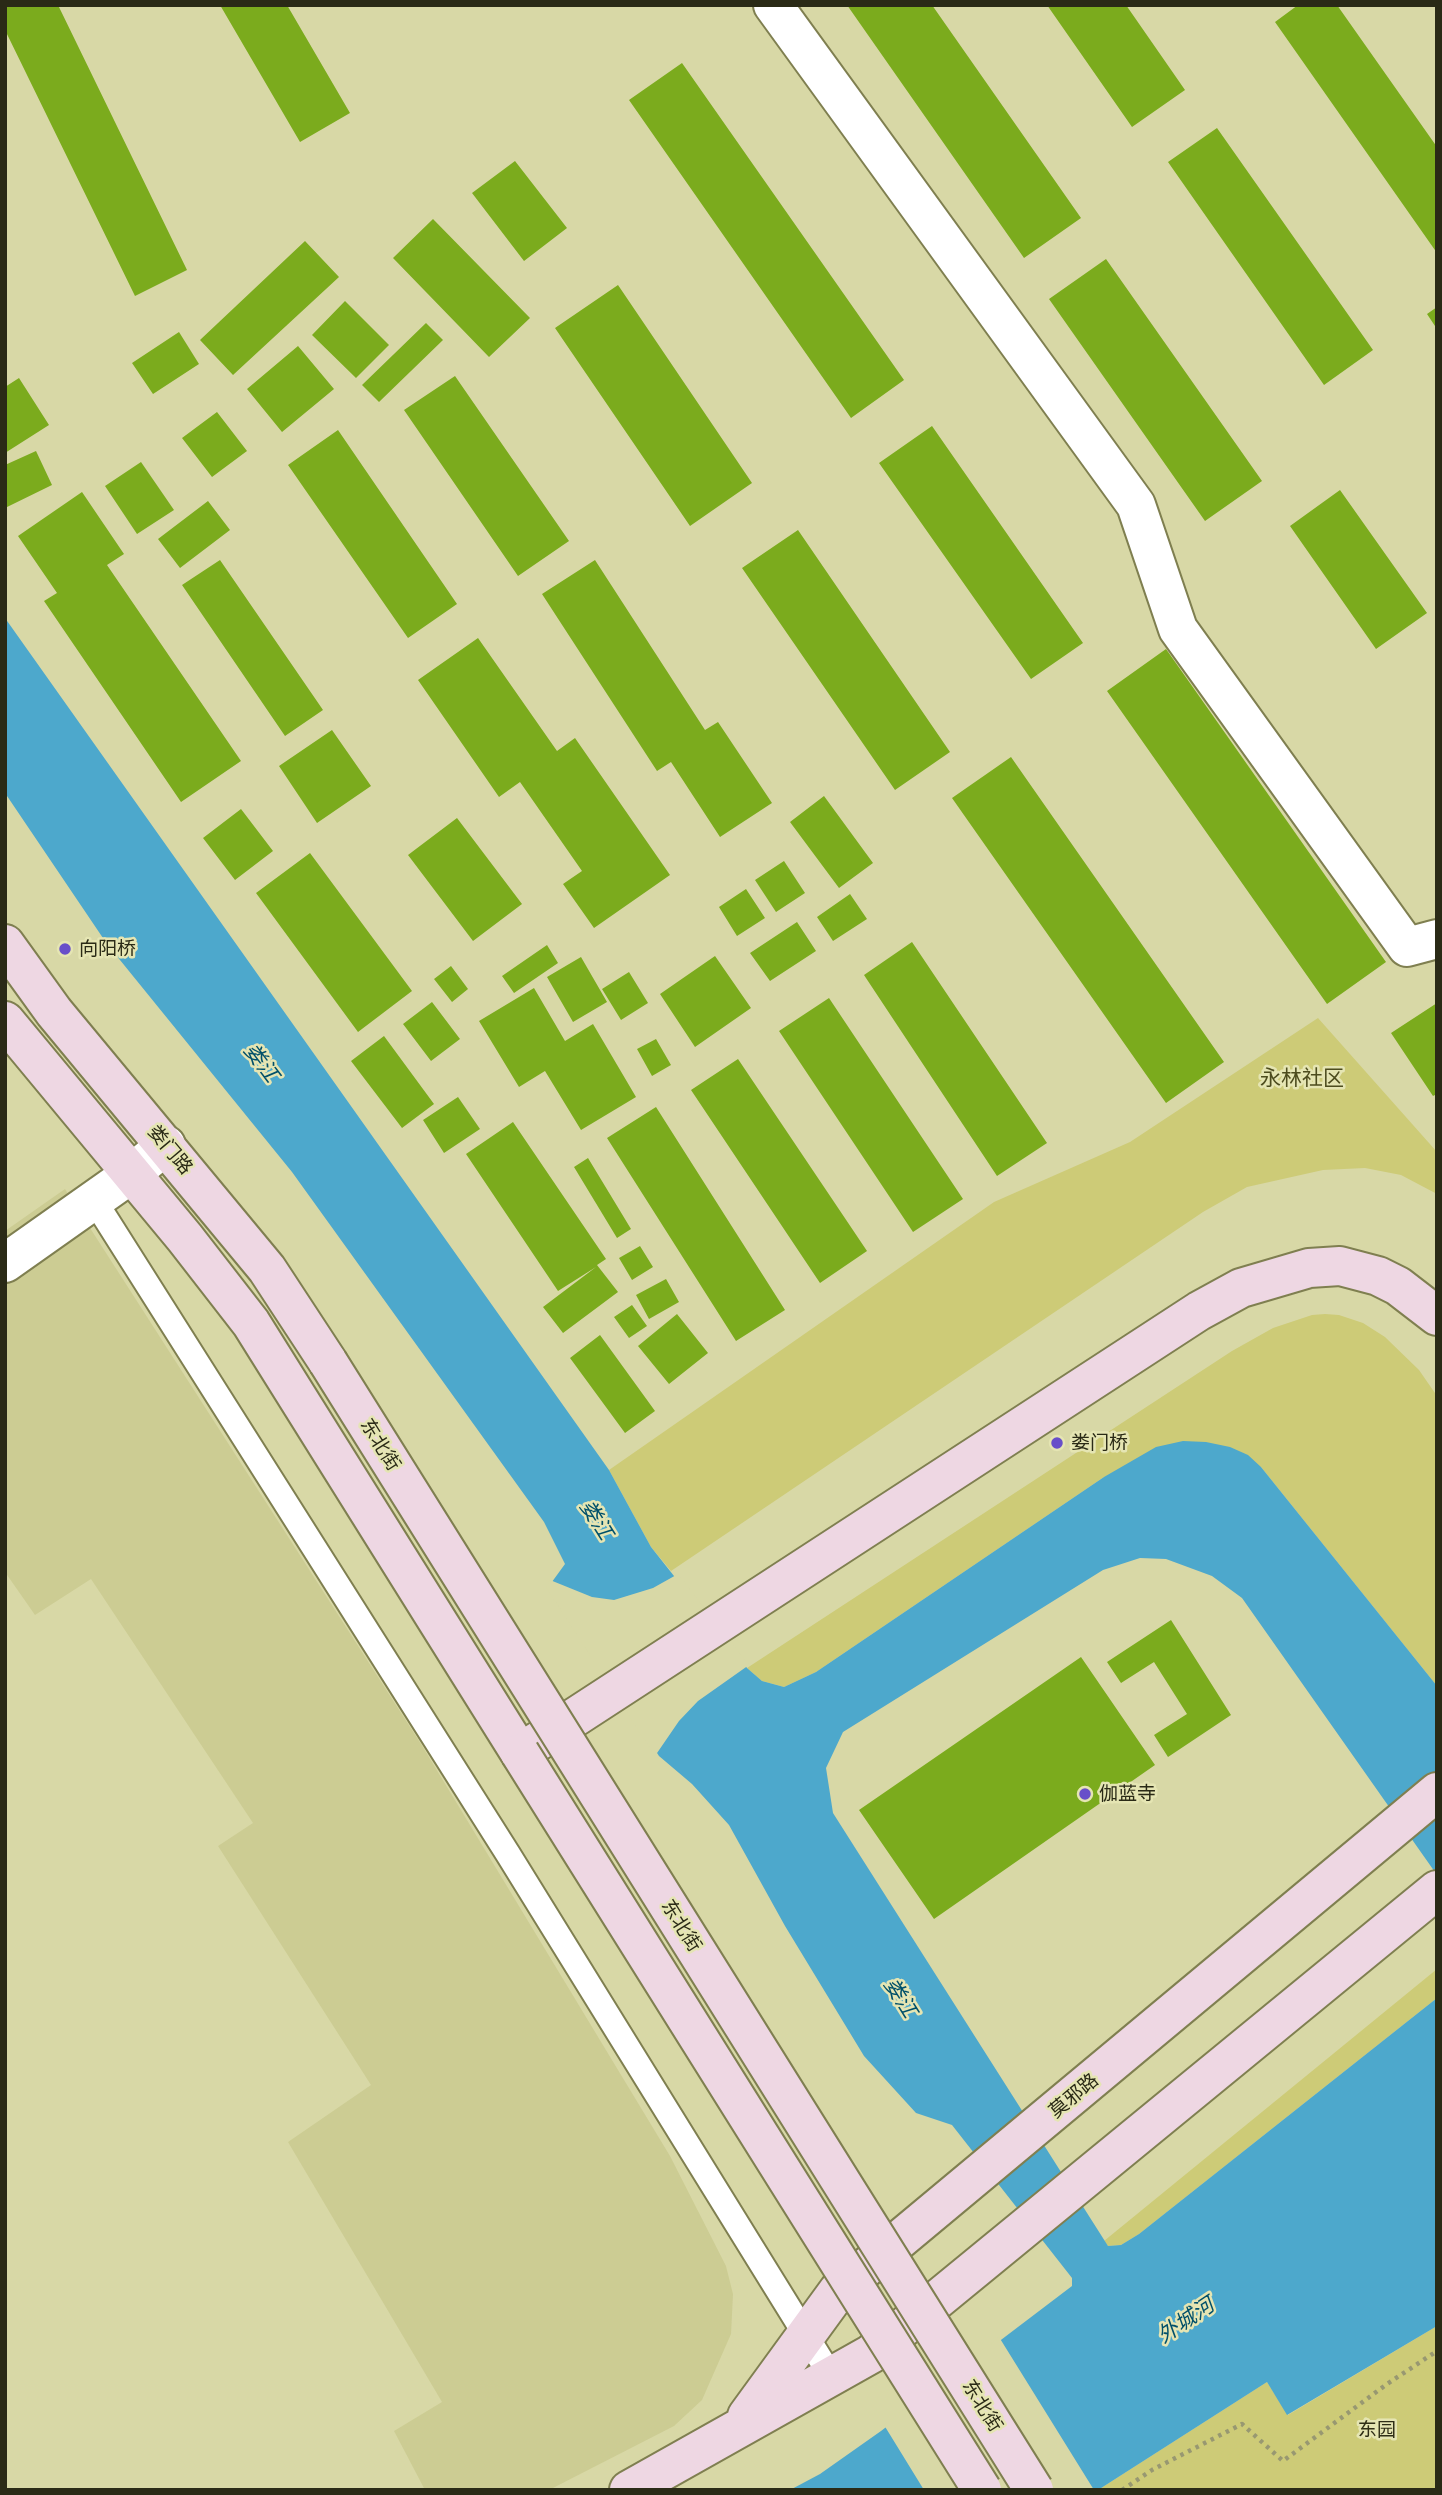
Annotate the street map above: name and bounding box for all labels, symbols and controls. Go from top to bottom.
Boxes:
place label: 向阳桥 [79,938,136,960]
marker: 向阳桥 [57,941,73,957]
water label: 娄江 [238,1039,284,1087]
district label: 永林社区 [1260,1066,1344,1092]
street label: 娄门路 [143,1121,197,1179]
street label: 东北街 [355,1415,405,1475]
place label: 娄门桥 [1071,1432,1128,1454]
marker: 娄门桥 [1049,1435,1065,1451]
water label: 娄江 [574,1496,618,1544]
place label: 伽蓝寺 [1099,1783,1156,1805]
marker: 伽蓝寺 [1077,1786,1093,1802]
street label: 东北街 [656,1896,706,1956]
water label: 娄江 [878,1974,922,2022]
street label: 莫邪路 [1045,2069,1103,2123]
water label: 外城河 [1153,2293,1219,2349]
street label: 东北街 [957,2376,1007,2436]
park label: 东园 [1358,2419,1396,2441]

